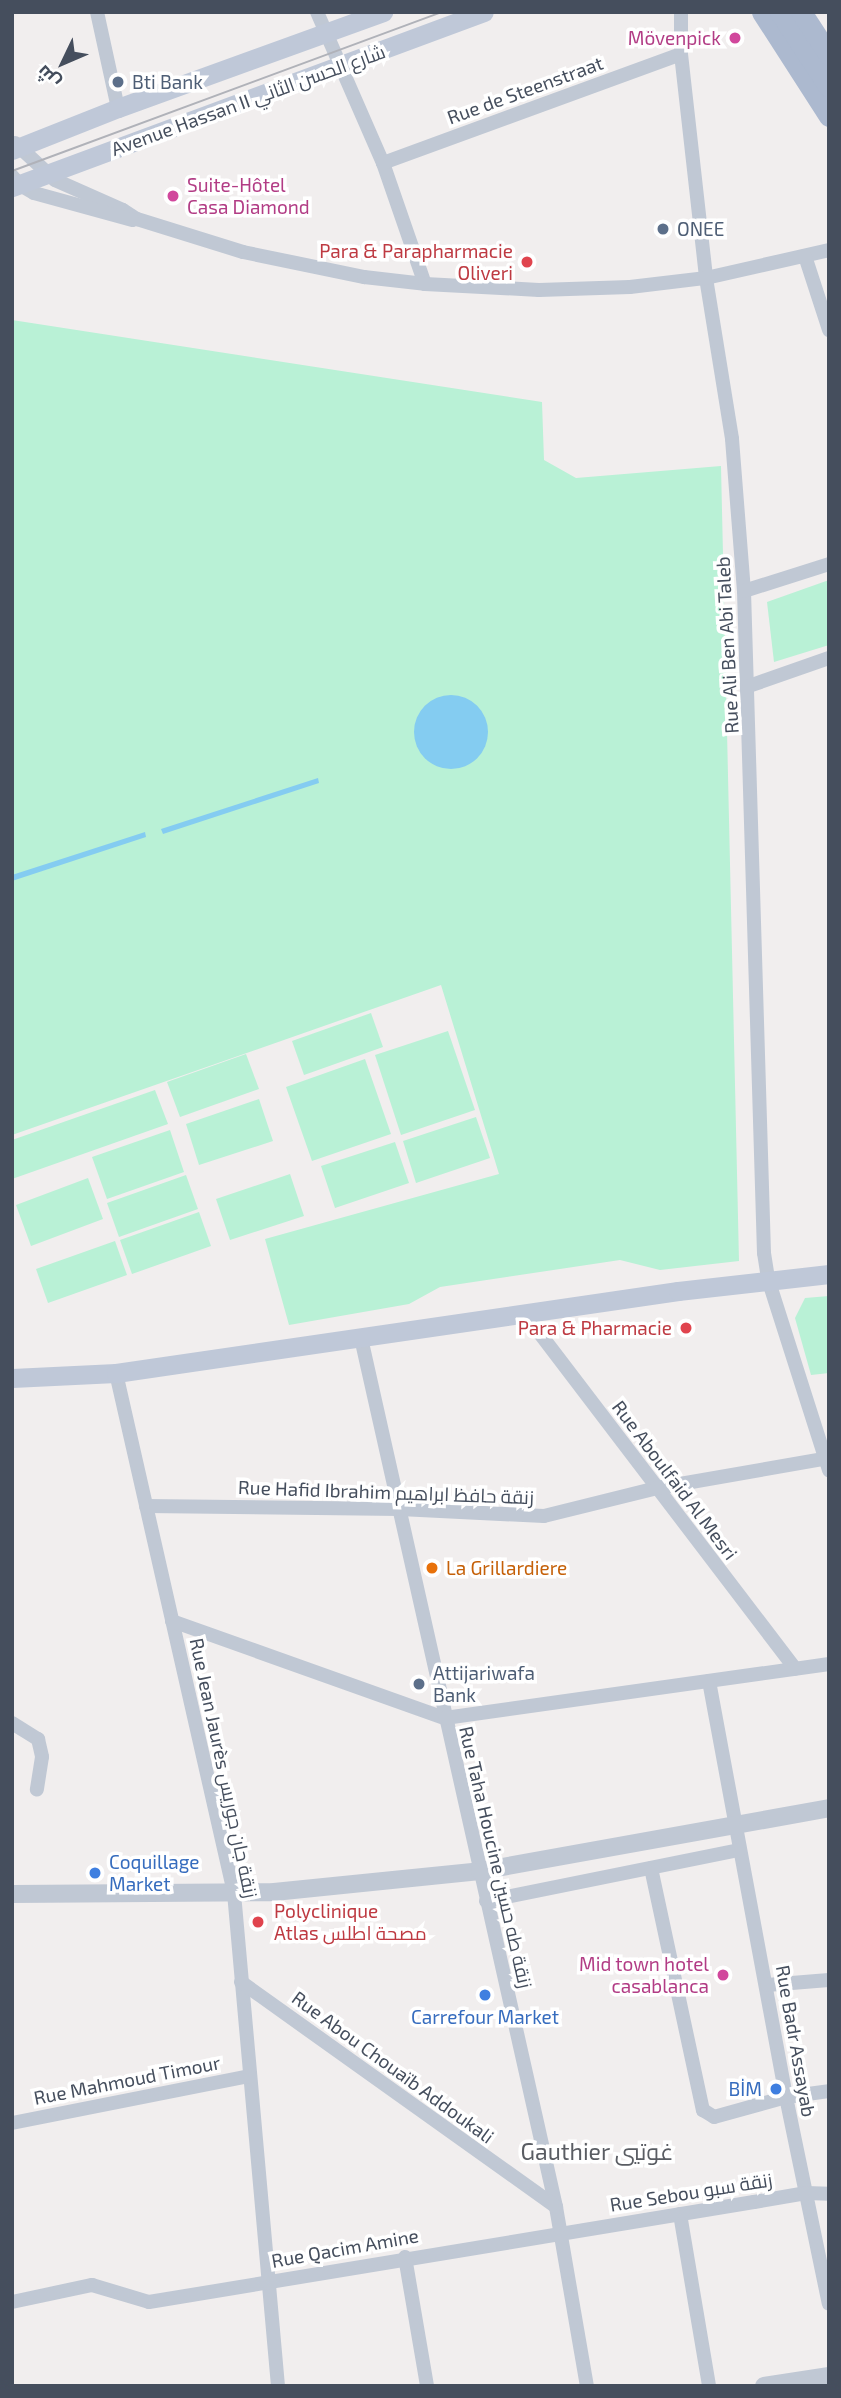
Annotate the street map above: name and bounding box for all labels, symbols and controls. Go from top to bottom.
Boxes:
place label: Mövenpick [628,27,721,49]
north arrow [28,28,98,98]
marker: Mövenpick [727,30,743,46]
street label: Avenue Hassan II شارع الحسن الثاني [108,40,388,160]
street label: Rue de Steenstraat [444,51,606,129]
text: ش [31,61,64,95]
place label: Bti Bank [132,71,203,93]
marker: Bti Bank [110,74,126,90]
place label: Suite-Hôtel Casa Diamond [187,174,310,218]
marker: Suite-Hôtel Casa Diamond [165,188,181,204]
place label: ONEE [677,218,724,240]
marker: ONEE [655,221,671,237]
place label: Para & Parapharmacie Oliveri [319,240,513,284]
marker: Para & Parapharmacie Oliveri [519,254,535,270]
street label: Rue Ali Ben Abi Taleb [711,555,743,735]
place label: Para & Pharmacie [518,1317,672,1339]
marker: Para & Pharmacie [678,1320,694,1336]
street label: Rue Aboulfaid Al Mesri [607,1395,743,1565]
street label: Rue Hafid Ibrahim زنقة حافظ ابراهيم [238,1475,534,1509]
place label: La Grillardiere [446,1557,567,1579]
marker: La Grillardiere [424,1560,440,1576]
street label: Rue Jean Jaurès زنقة جان جوريس [185,1636,263,1900]
place label: Attijariwafa Bank [433,1662,535,1706]
marker: Attijariwafa Bank [411,1676,427,1692]
street label: Rue Taha Houcine زنقة طه حسين [455,1724,537,1990]
place label: Coquillage Market [109,1851,199,1895]
marker: Coquillage Market [87,1865,103,1881]
place label: Polyclinique Atlas مصحة اطلس [274,1900,427,1944]
marker: Polyclinique Atlas مصحة اطلس [248,1912,268,1932]
place label: Mid town hotel casablanca [579,1953,709,1997]
street label: Rue Badr Assayab [771,1963,821,2119]
marker: Mid town hotel casablanca [715,1967,731,1983]
street label: Rue Abou Chouaïb Addoukali [287,1986,499,2148]
marker: Carrefour Market [477,1987,493,2003]
place label: Carrefour Market [411,2006,559,2028]
street label: Rue Mahmoud Timour [31,2051,223,2109]
place label: BİM [729,2078,762,2100]
marker: BİM [768,2081,784,2097]
district label: Gauthier غوتيي [520,2137,674,2165]
street label: Rue Sebou زنقة سبو [608,2168,774,2216]
street label: Rue Qacim Amine [269,2224,421,2272]

